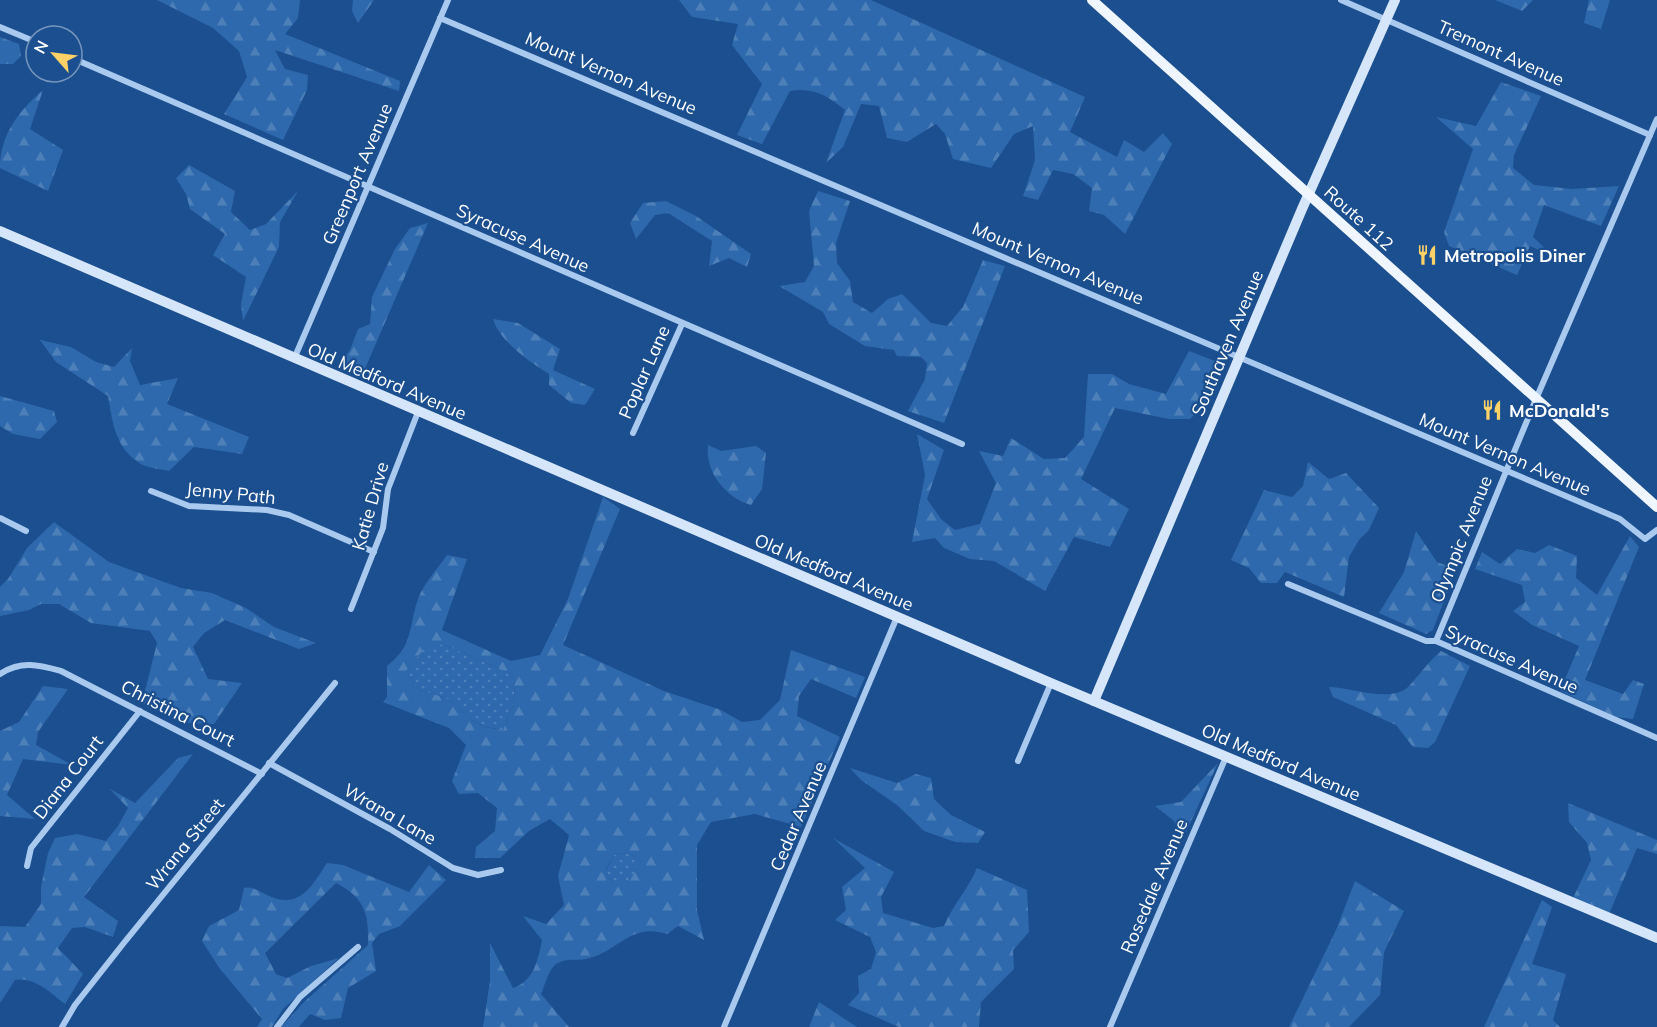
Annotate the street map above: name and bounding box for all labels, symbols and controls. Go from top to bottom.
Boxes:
street label: Tremont Avenue [1434,15,1568,91]
north arrow [24,24,84,84]
street label: Mount Vernon Avenue [522,26,700,120]
text: N [29,37,52,57]
street label: Greenport Avenue [317,100,397,248]
street label: Route 112 [1319,181,1399,255]
street label: Syracuse Avenue [453,198,593,278]
street label: Mount Vernon Avenue [969,216,1147,310]
restaurant icon: Metropolis Diner [1415,243,1439,267]
place label: Metropolis Diner [1444,244,1586,267]
street label: Southaven Avenue [1186,266,1268,420]
street label: Poplar Lane [613,322,675,422]
street label: Old Medford Avenue [304,337,470,425]
restaurant icon: McDonald's [1480,398,1504,422]
place label: McDonald's [1509,399,1609,422]
street label: Mount Vernon Avenue [1416,407,1594,501]
street label: Katie Drive [346,459,394,553]
street label: Olympic Avenue [1425,472,1497,606]
street label: Jenny Path [185,477,277,509]
street label: Old Medford Avenue [751,528,917,616]
street label: Syracuse Avenue [1442,619,1582,699]
street label: Christina Court [117,674,239,752]
street label: Old Medford Avenue [1198,718,1364,806]
street label: Diana Court [28,730,108,824]
street label: Cedar Avenue [765,758,831,874]
street label: Wrana Lane [340,778,440,850]
street label: Wrana Street [141,793,229,895]
street label: Rosedale Avenue [1115,815,1193,957]

